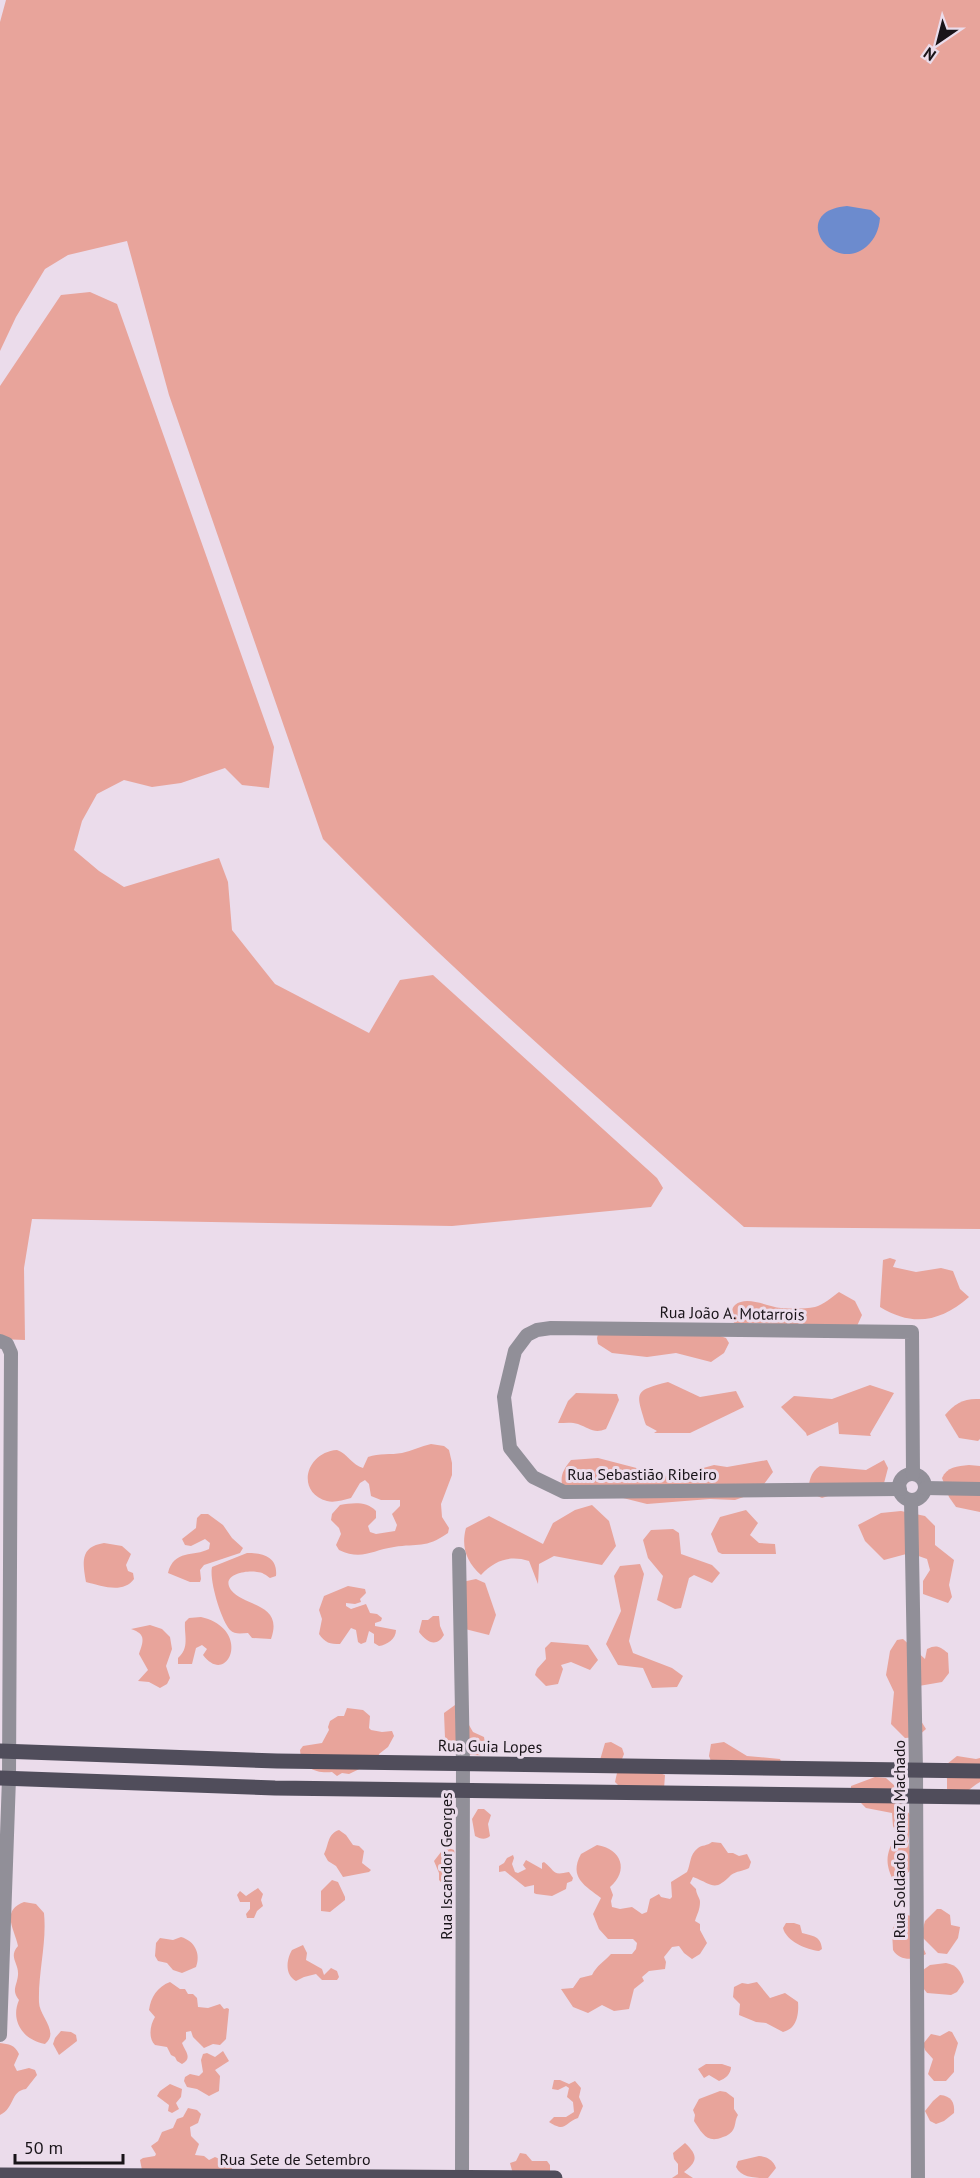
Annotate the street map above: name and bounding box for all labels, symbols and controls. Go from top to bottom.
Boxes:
north arrow [908,12,968,72]
text: N [919,43,939,65]
street label: Rua João A. Motarrois [659,1302,805,1324]
street label: Rua Sebastião Ribeiro [567,1464,717,1484]
street label: Rua Guia Lopes [438,1735,543,1757]
street label: Rua Soldado Tomaz Machado [889,1740,909,1938]
street label: Rua Iscandor Georges [436,1792,456,1940]
scale bar [15,2127,123,2165]
text: 50 m [24,2136,63,2159]
street label: Rua Sete de Setembro [219,2149,371,2169]

